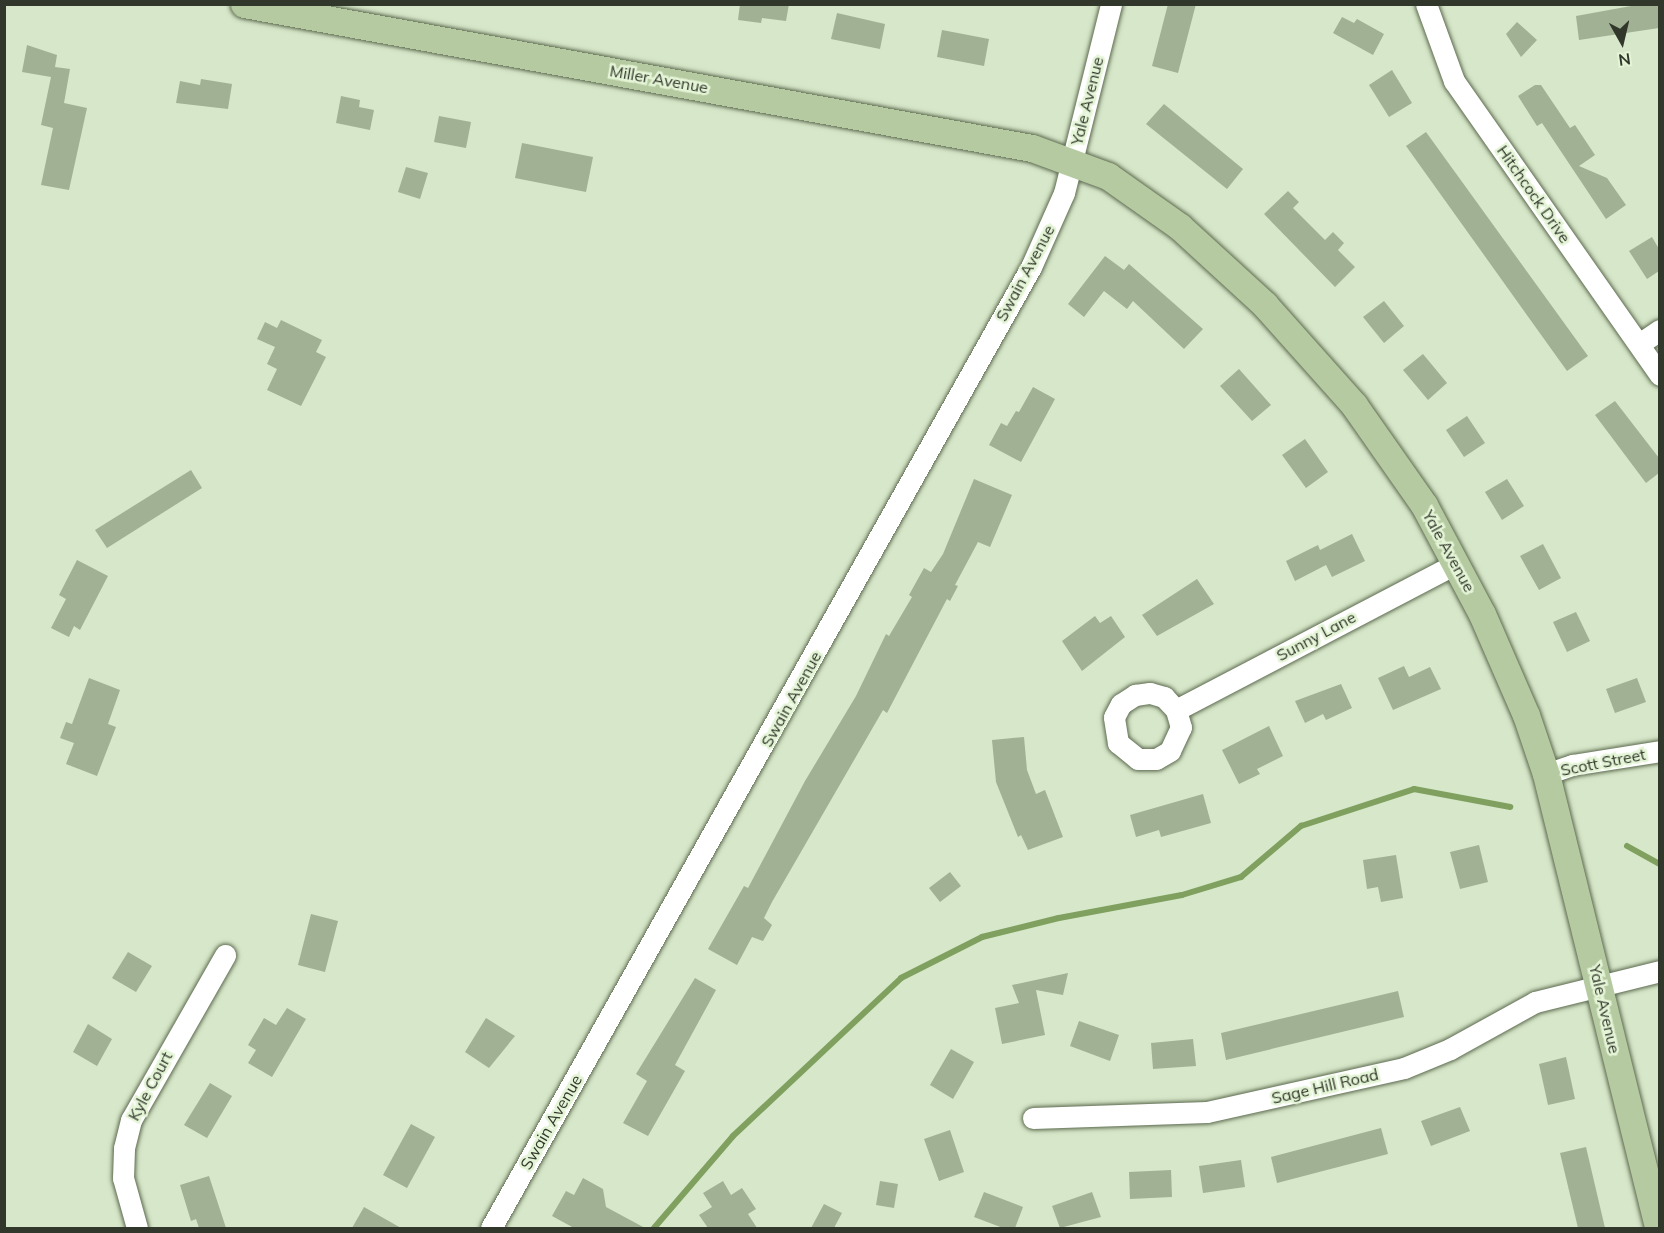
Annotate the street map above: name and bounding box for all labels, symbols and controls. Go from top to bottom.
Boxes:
north arrow [1592,12,1652,72]
text: N [1617,49,1632,71]
street label: Yale Avenue [1067,55,1107,147]
street label: Miller Avenue [608,61,710,97]
street label: Hitchcock Drive [1493,141,1575,247]
street label: Swain Avenue [992,222,1058,324]
street label: Yale Avenue [1419,507,1479,595]
street label: Sunny Lane [1273,607,1359,665]
street label: Swain Avenue [757,648,825,750]
street label: Scott Street [1559,744,1647,780]
street label: Yale Avenue [1585,963,1625,1055]
street label: Kyle Court [124,1048,176,1124]
street label: Sage Hill Road [1270,1064,1380,1108]
street label: Swain Avenue [516,1071,586,1173]

